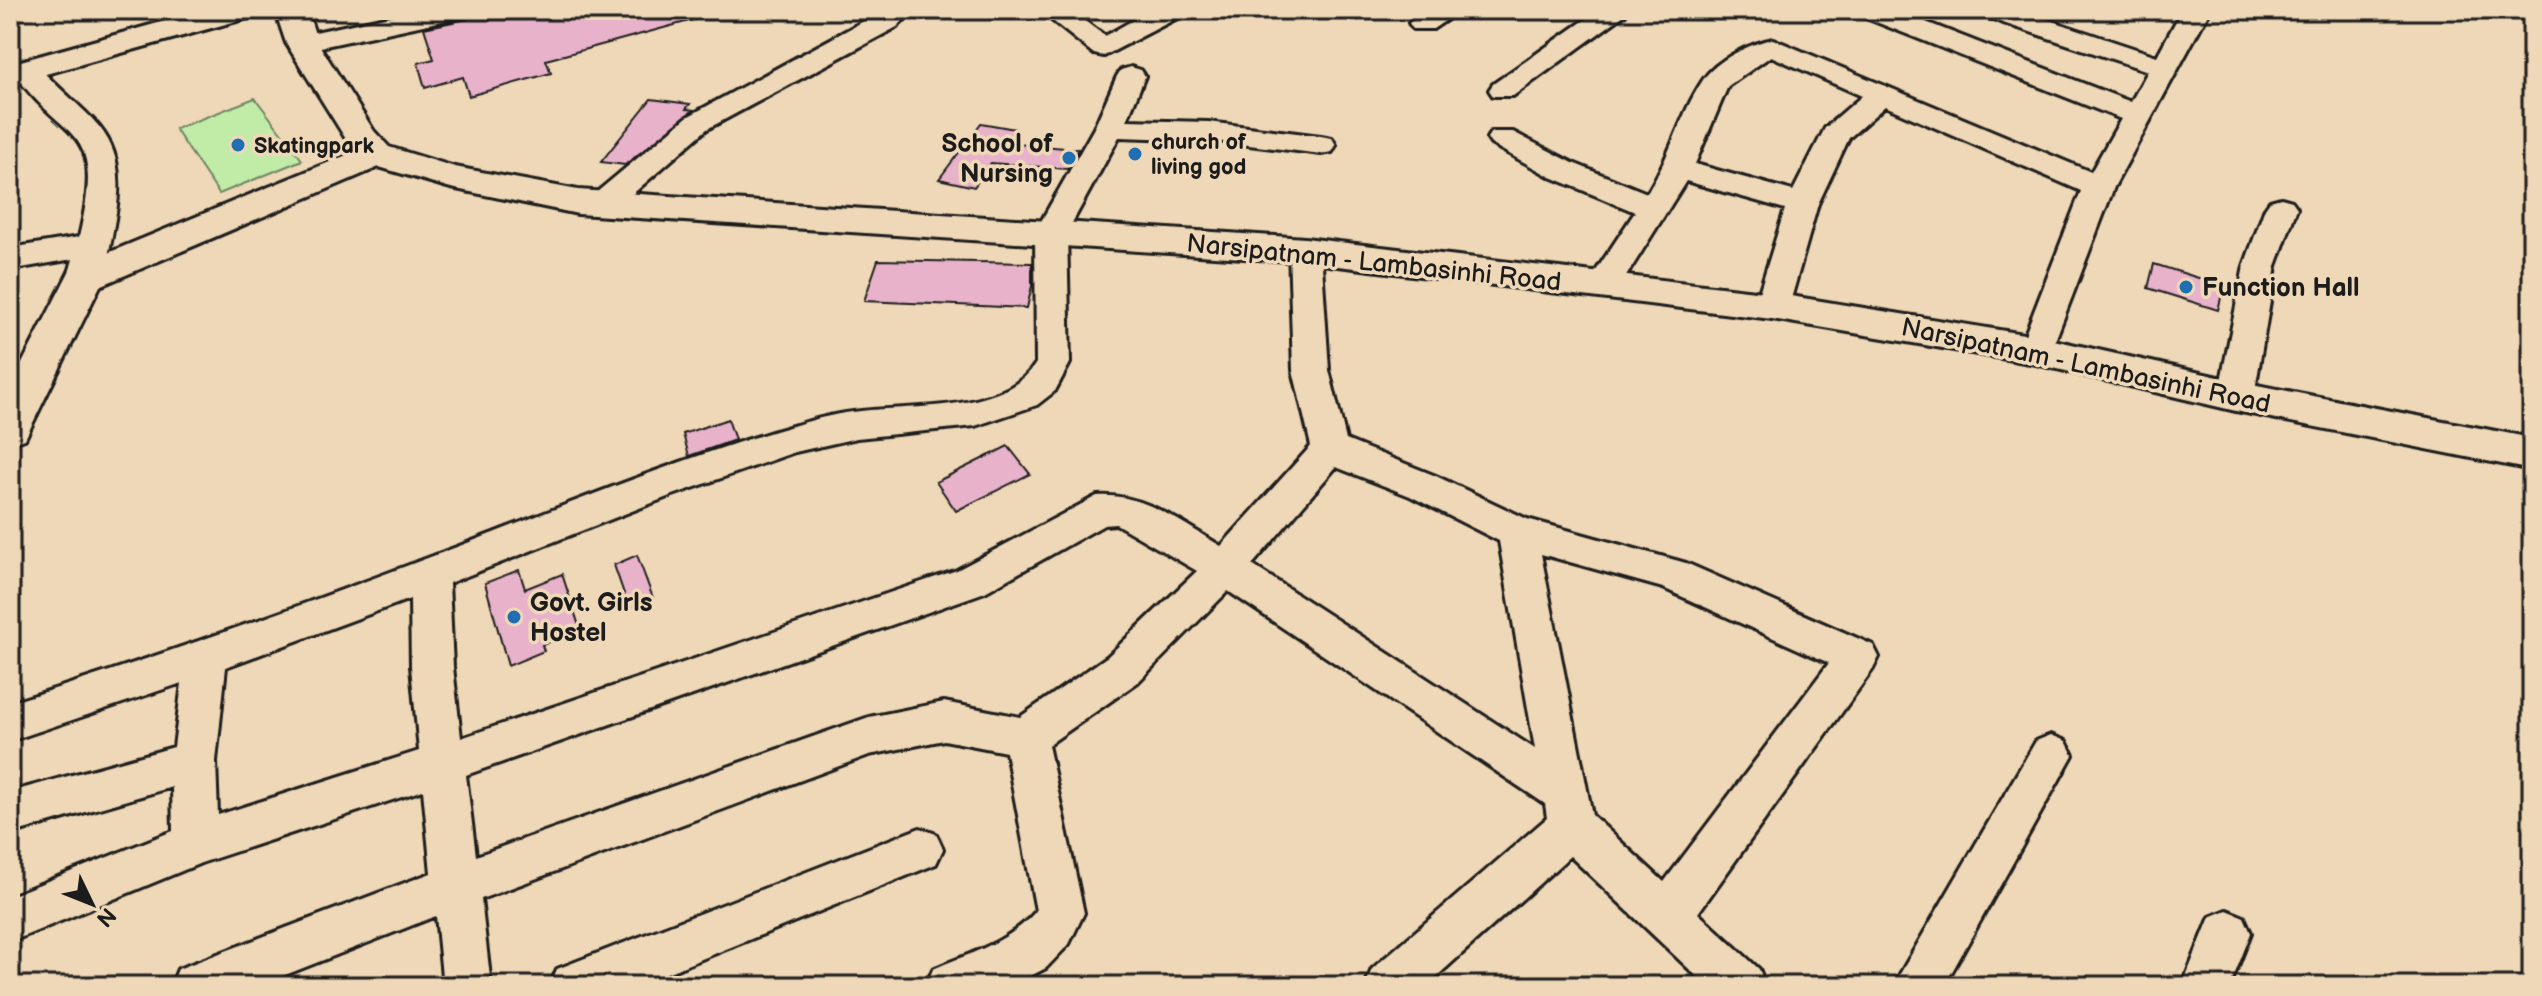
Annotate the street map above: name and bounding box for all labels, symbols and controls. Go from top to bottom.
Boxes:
place label: School of Nursing [941,129,1054,190]
place label: church of living god [1151,129,1247,181]
place label: Skatingpark [254,133,375,160]
marker: Skatingpark [229,136,247,154]
marker: church of living god [1126,145,1144,163]
marker: School of Nursing [1060,149,1078,167]
street label: Narsipatnam - Lambasinhi Road [1185,228,1563,299]
place label: Function Hall [2202,273,2360,304]
marker: Function Hall [2177,278,2195,296]
street label: Narsipatnam - Lambasinhi Road [1898,312,2273,421]
place label: Govt. Girls Hostel [530,588,653,649]
marker: Govt. Girls Hostel [505,608,523,626]
north arrow [52,864,132,944]
text: N [90,901,121,932]

